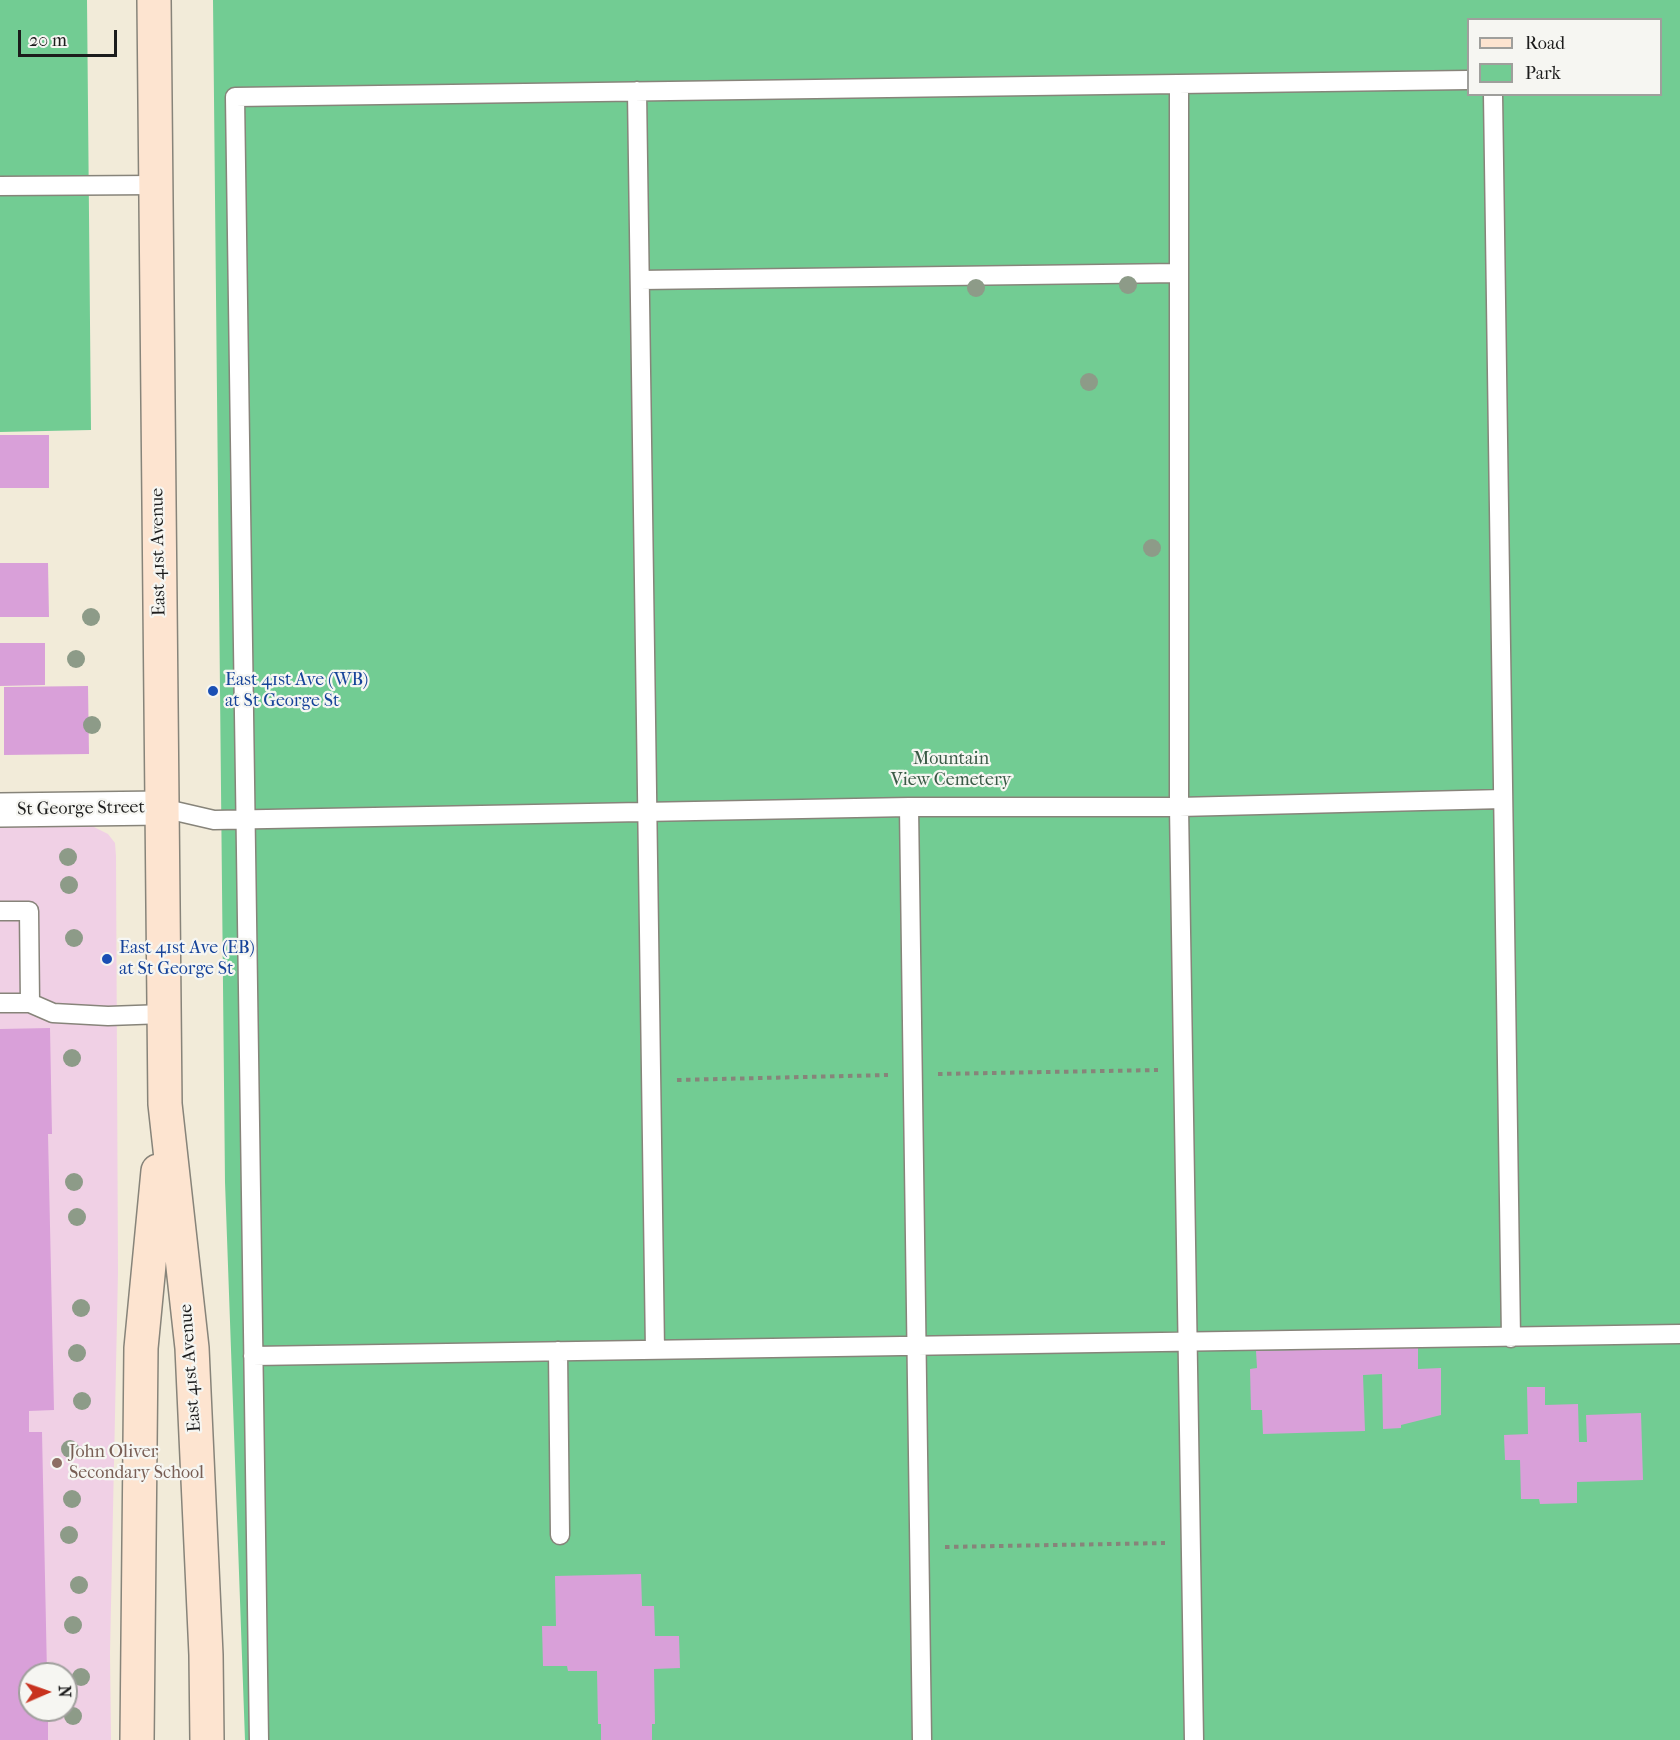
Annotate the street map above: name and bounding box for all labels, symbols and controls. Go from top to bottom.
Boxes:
scale bar [21,18,120,56]
legend [1467,18,1662,96]
text: 20 m [29,30,67,51]
text: Road [1525,33,1565,54]
text: Park [1525,63,1561,84]
street label: East 41st Avenue [147,488,171,616]
place label: East 41st Ave (WB) at St George St [225,670,368,712]
marker: East 41st Ave (WB) at St George St [206,684,220,698]
park label: Mountain View Cemetery [891,749,1011,792]
street label: St George Street [17,797,145,821]
place label: East 41st Ave (EB) at St George St [119,938,255,980]
marker: East 41st Ave (EB) at St George St [100,952,114,966]
street label: East 41st Avenue [176,1303,206,1433]
place label: John Oliver Secondary School [69,1442,204,1484]
marker: John Oliver Secondary School [50,1456,64,1470]
north arrow [18,1662,78,1722]
text: N [55,1685,74,1698]

